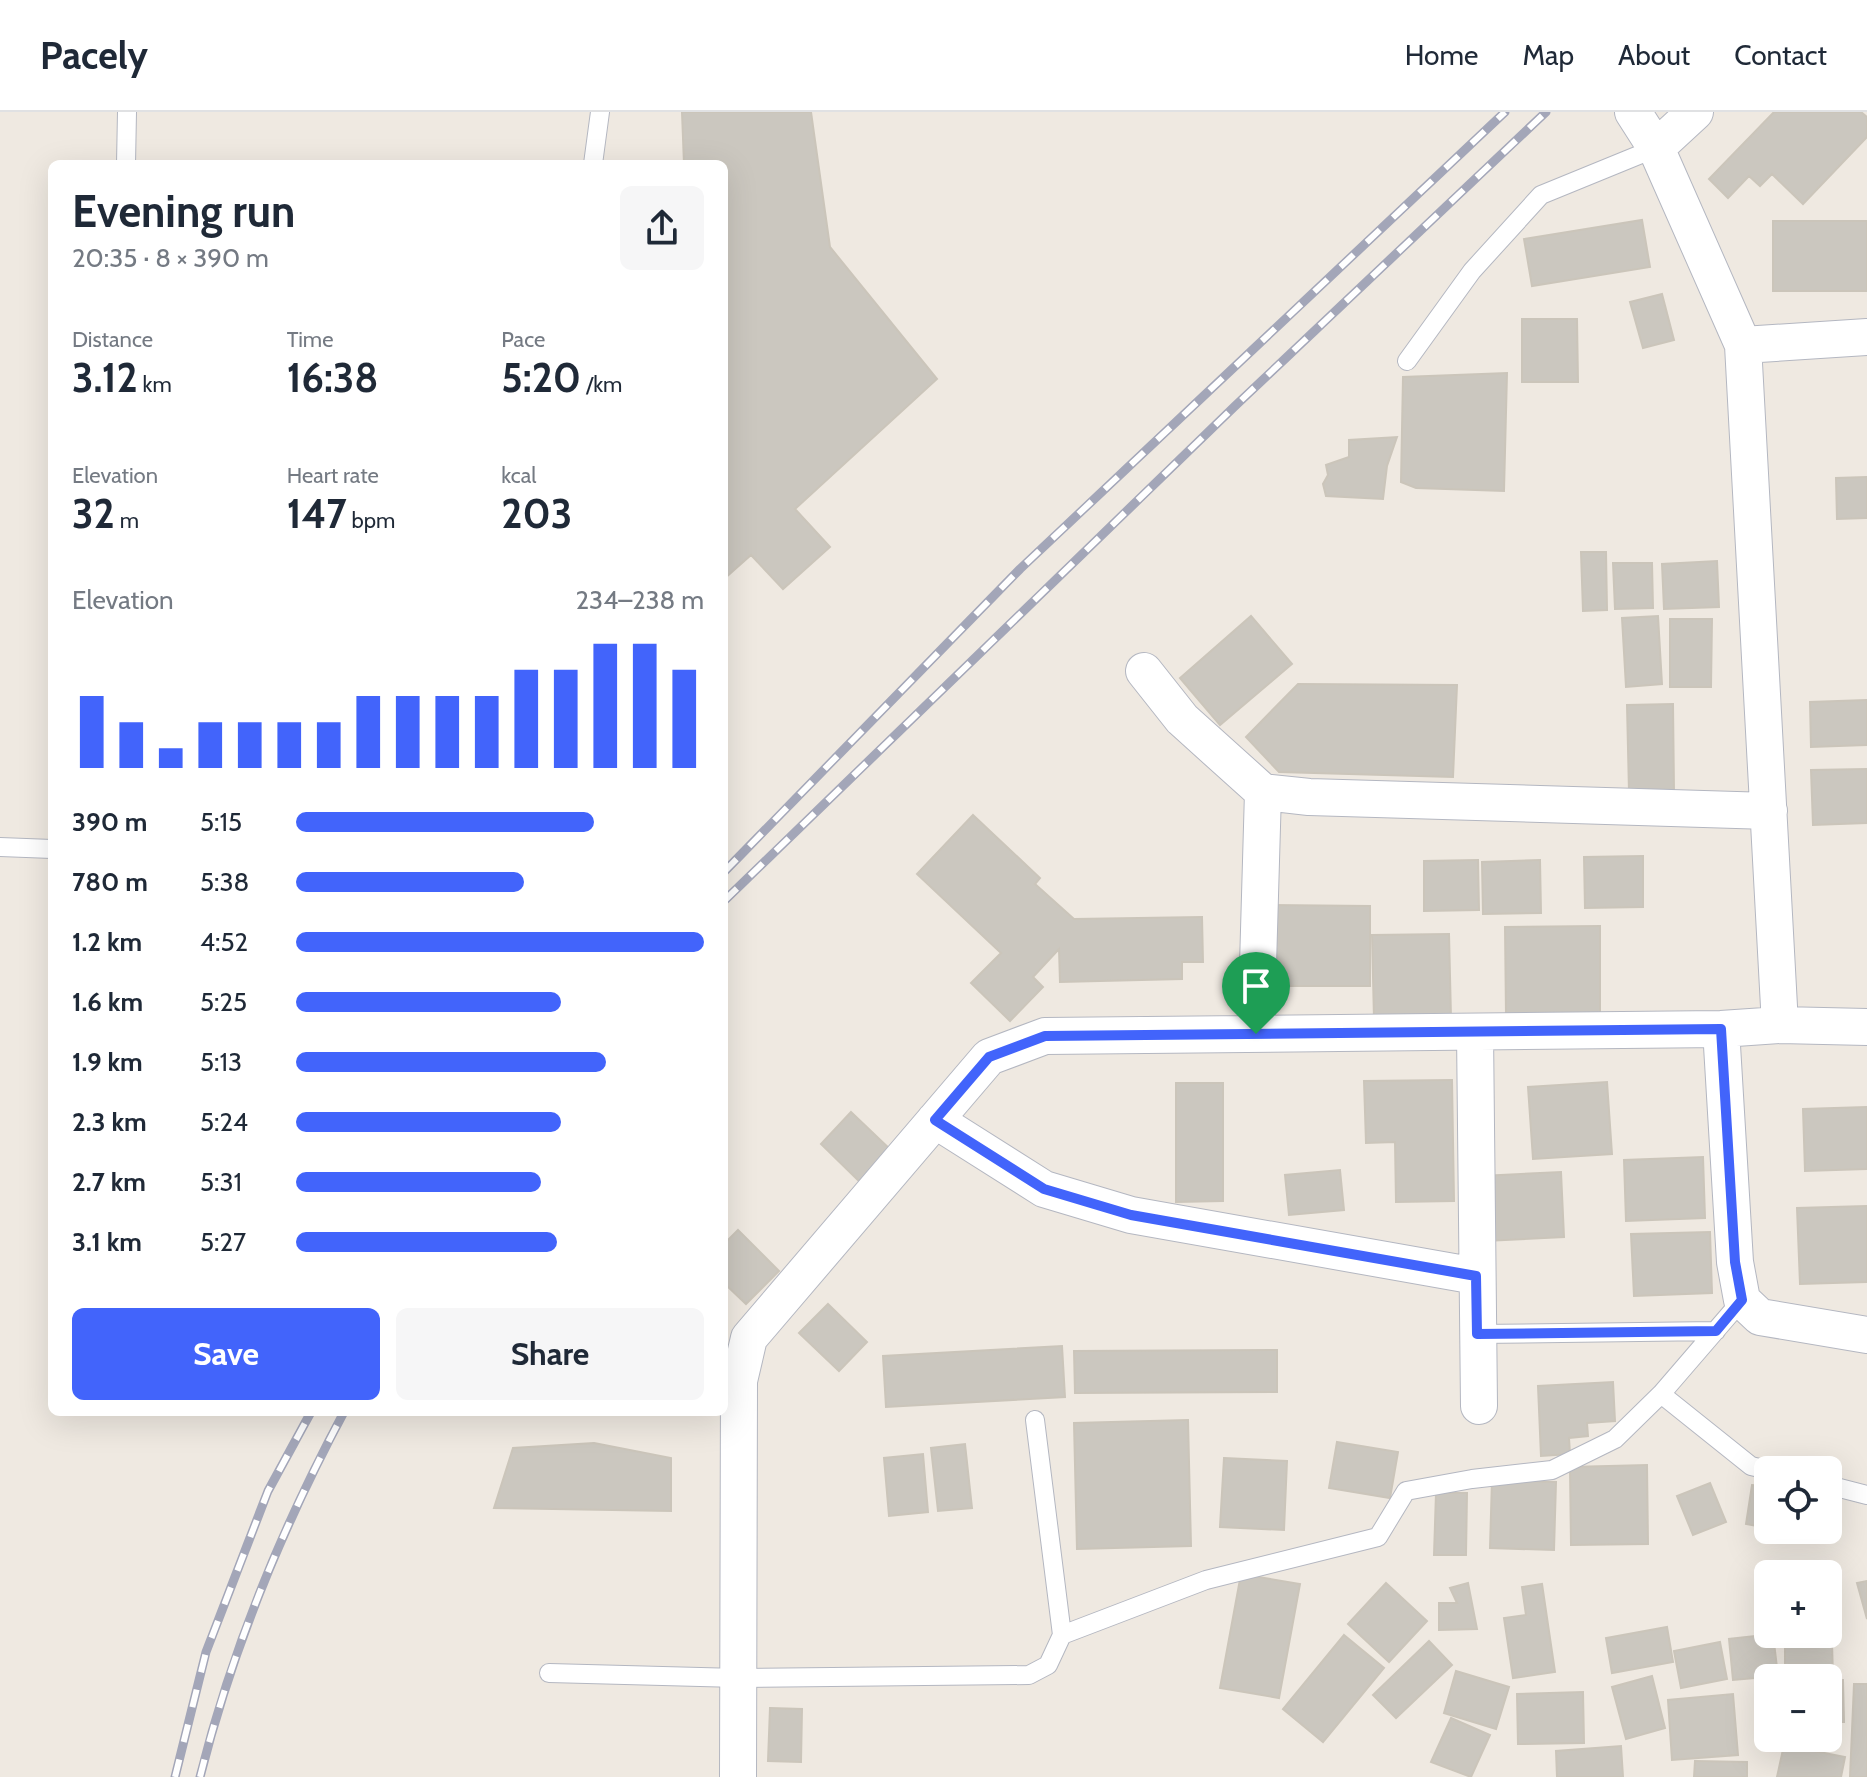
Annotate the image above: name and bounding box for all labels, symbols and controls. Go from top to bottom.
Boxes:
text: Pacely [40,32,148,79]
text: Home [1405,38,1478,72]
text: Map [1522,38,1574,72]
text: About [1618,38,1690,72]
text: Contact [1734,38,1827,72]
text: Evening run [72,185,295,238]
button: share [620,186,704,270]
text: 20:35 · 8 × 390 m [72,242,269,274]
text: Distance [72,326,153,353]
text: Time [287,326,333,353]
text: Pace [501,326,545,353]
text: 3.12 [72,353,138,402]
text: 16:38 [287,353,379,402]
text: 5:20 [501,353,581,402]
text: km [138,371,172,398]
text: /km [581,371,622,398]
text: Elevation [72,462,158,489]
text: Heart rate [287,462,379,489]
text: kcal [501,462,536,489]
text: 32 [72,489,115,538]
text: 147 [287,489,347,538]
text: 203 [501,489,572,538]
text: m [115,507,139,534]
text: bpm [347,507,395,534]
text: Elevation [72,584,174,616]
text: 234–238 m [575,584,704,616]
text: 390 m [72,806,147,838]
text: 5:15 [200,806,242,838]
text: 780 m [72,866,148,898]
text: 5:38 [200,866,249,898]
text: 1.2 km [72,926,142,958]
text: 4:52 [200,926,248,958]
pin [1222,952,1290,1034]
icon: arrive [1234,964,1278,1008]
text: 1.6 km [72,986,143,1018]
text: 5:25 [200,986,247,1018]
text: 1.9 km [72,1046,143,1078]
text: 5:13 [200,1046,242,1078]
text: 2.3 km [72,1106,147,1138]
text: 5:24 [200,1106,248,1138]
text: 2.7 km [72,1166,146,1198]
text: 5:31 [200,1166,242,1198]
text: 3.1 km [72,1226,142,1258]
text: 5:27 [200,1226,246,1258]
button: Save [72,1308,380,1400]
button: Share [396,1308,704,1400]
map controls [1754,1456,1842,1752]
button: locate [1754,1456,1842,1544]
button: + [1754,1560,1842,1648]
button: − [1754,1664,1842,1752]

